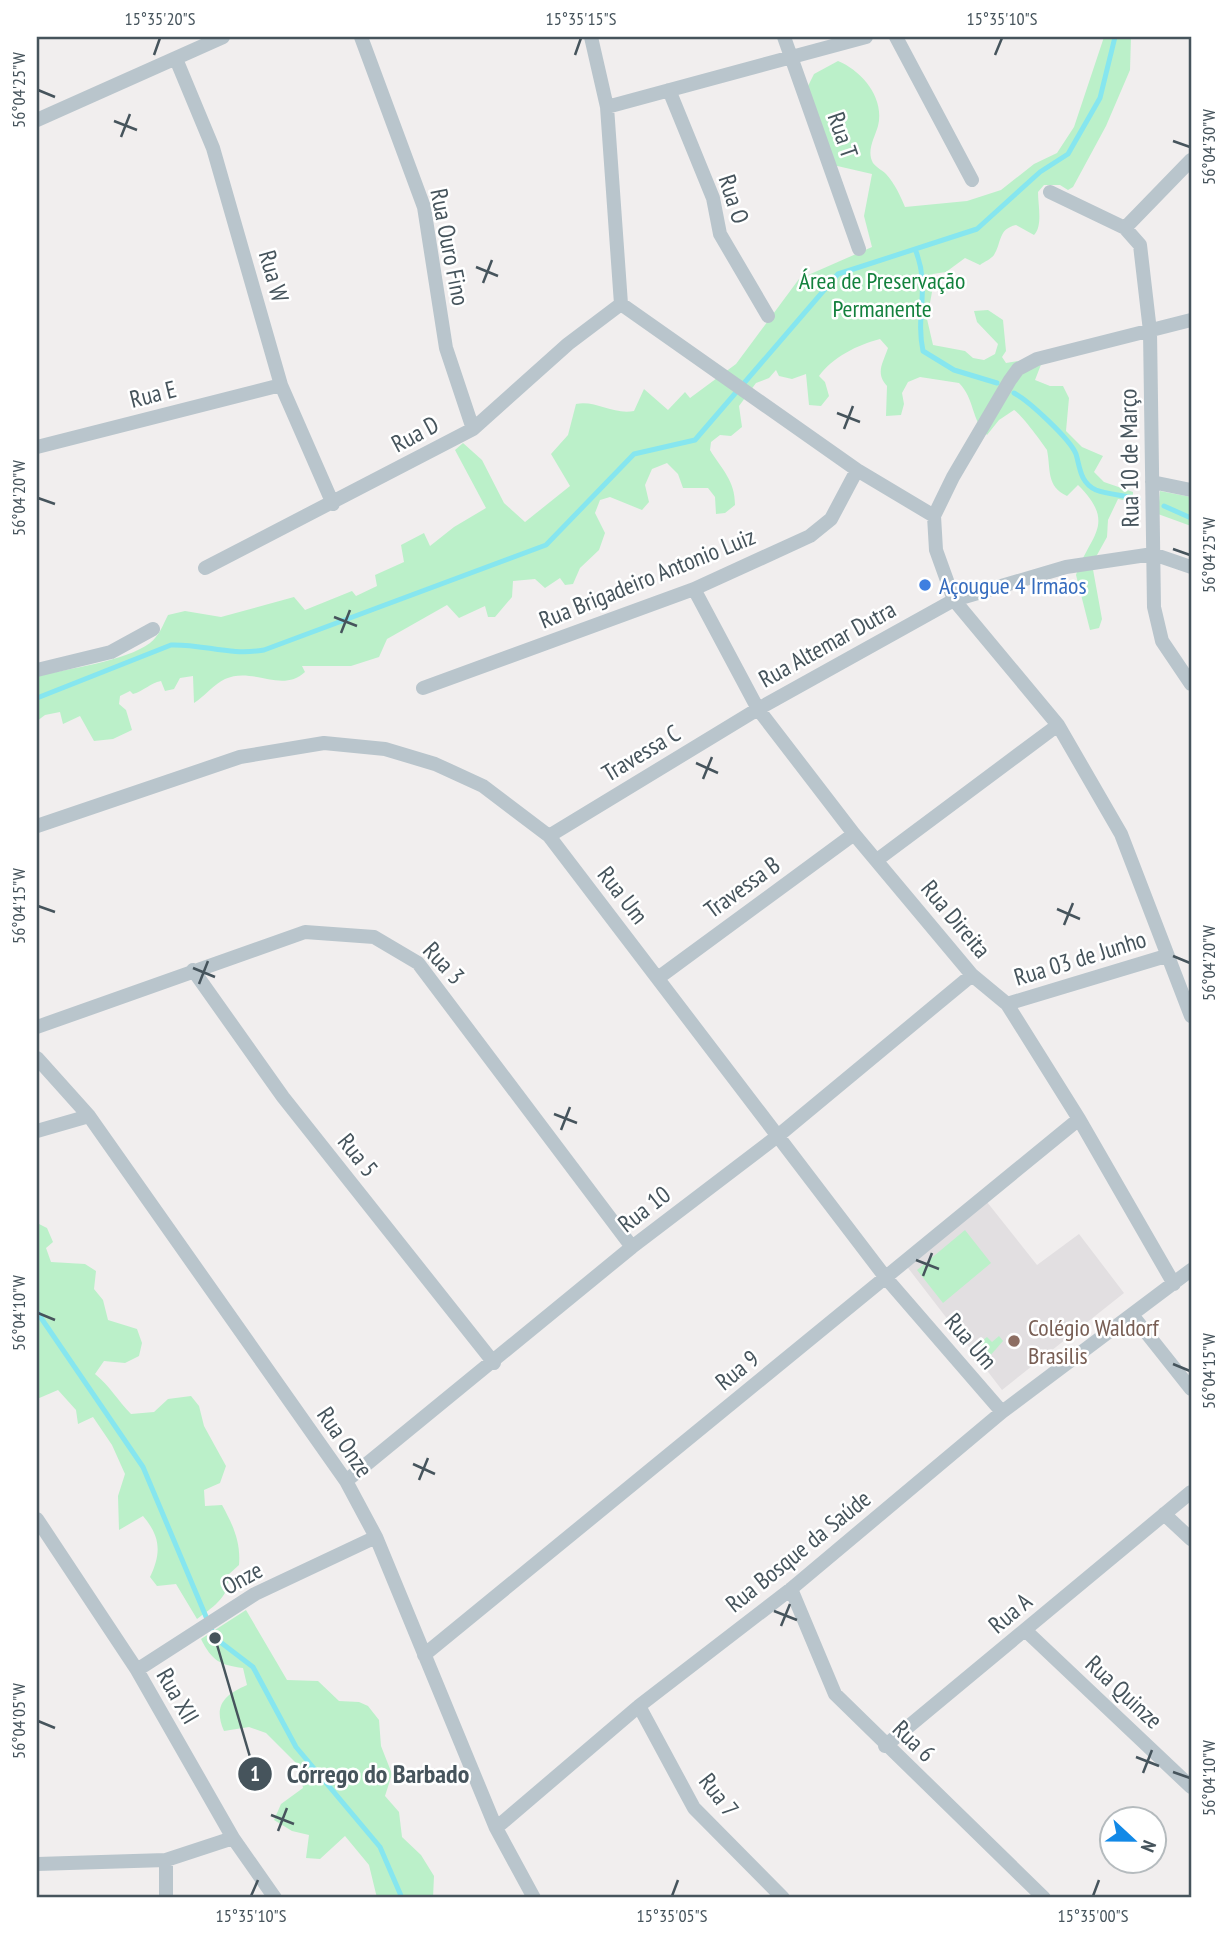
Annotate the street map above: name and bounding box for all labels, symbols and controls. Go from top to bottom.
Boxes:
text: 15°35'20"S [125,7,196,30]
text: 15°35'15"S [546,7,617,30]
text: 15°35'10"S [967,7,1038,30]
text: 56°04'25"W [7,52,30,128]
street label: Rua T [821,108,865,162]
text: 56°04'30"W [1197,109,1220,185]
street label: Rua O [712,171,756,227]
street label: Rua Ouro Fino [424,186,476,308]
street label: Rua W [252,247,296,305]
park label: Área de Preservação Permanente [799,265,965,324]
street label: Rua E [126,373,180,415]
street label: Rua 10 de Março [1112,388,1146,528]
street label: Rua D [386,409,444,459]
text: 56°04'20"W [7,460,30,536]
text: 56°04'25"W [1197,517,1220,593]
street label: Rua Brigadeiro Antonio Luiz [534,520,760,636]
place label: Açougue 4 Irmãos [939,570,1087,601]
marker: Açougue 4 Irmãos [917,577,933,593]
street label: Rua Altemar Dutra [753,594,901,694]
street label: Travessa C [596,718,686,788]
street label: Travessa B [698,849,786,925]
street label: Rua Um [591,860,655,930]
text: 56°04'15"W [7,868,30,944]
street label: Rua Direita [914,874,998,964]
street label: Rua 03 de Junho [1010,923,1150,993]
text: 56°04'20"W [1197,925,1220,1001]
street label: Rua 3 [416,935,472,991]
street label: Rua 5 [331,1127,385,1183]
street label: Rua 10 [612,1179,676,1239]
text: 56°04'10"W [7,1275,30,1351]
street label: Rua Um [938,1306,1004,1376]
place label: Colégio Waldorf Brasilis [1028,1312,1159,1371]
marker: Colégio Waldorf Brasilis [1006,1333,1022,1349]
text: 56°04'15"W [1197,1333,1220,1409]
street label: Rua 9 [709,1343,765,1397]
street label: Rua Onze [310,1401,380,1483]
street label: Rua Bosque da Saúde [719,1483,877,1619]
street label: Onze [216,1554,268,1602]
street label: Rua A [982,1585,1039,1640]
street label: Rua Quinze [1079,1649,1169,1735]
street label: Rua XII [150,1663,206,1729]
text: 56°04'05"W [7,1683,30,1759]
street label: Rua 6 [886,1713,942,1769]
text: 56°04'10"W [1197,1740,1220,1816]
callout: Córrego do Barbado [238,1750,483,1797]
text: Córrego do Barbado [287,1757,469,1790]
text: 1 [250,1760,260,1787]
street label: Rua 7 [692,1767,746,1823]
north arrow [1098,1806,1168,1876]
text: N [1136,1837,1162,1856]
text: 15°35'10"S [216,1904,287,1927]
text: 15°35'05"S [637,1904,708,1927]
text: 15°35'00"S [1058,1904,1129,1927]

